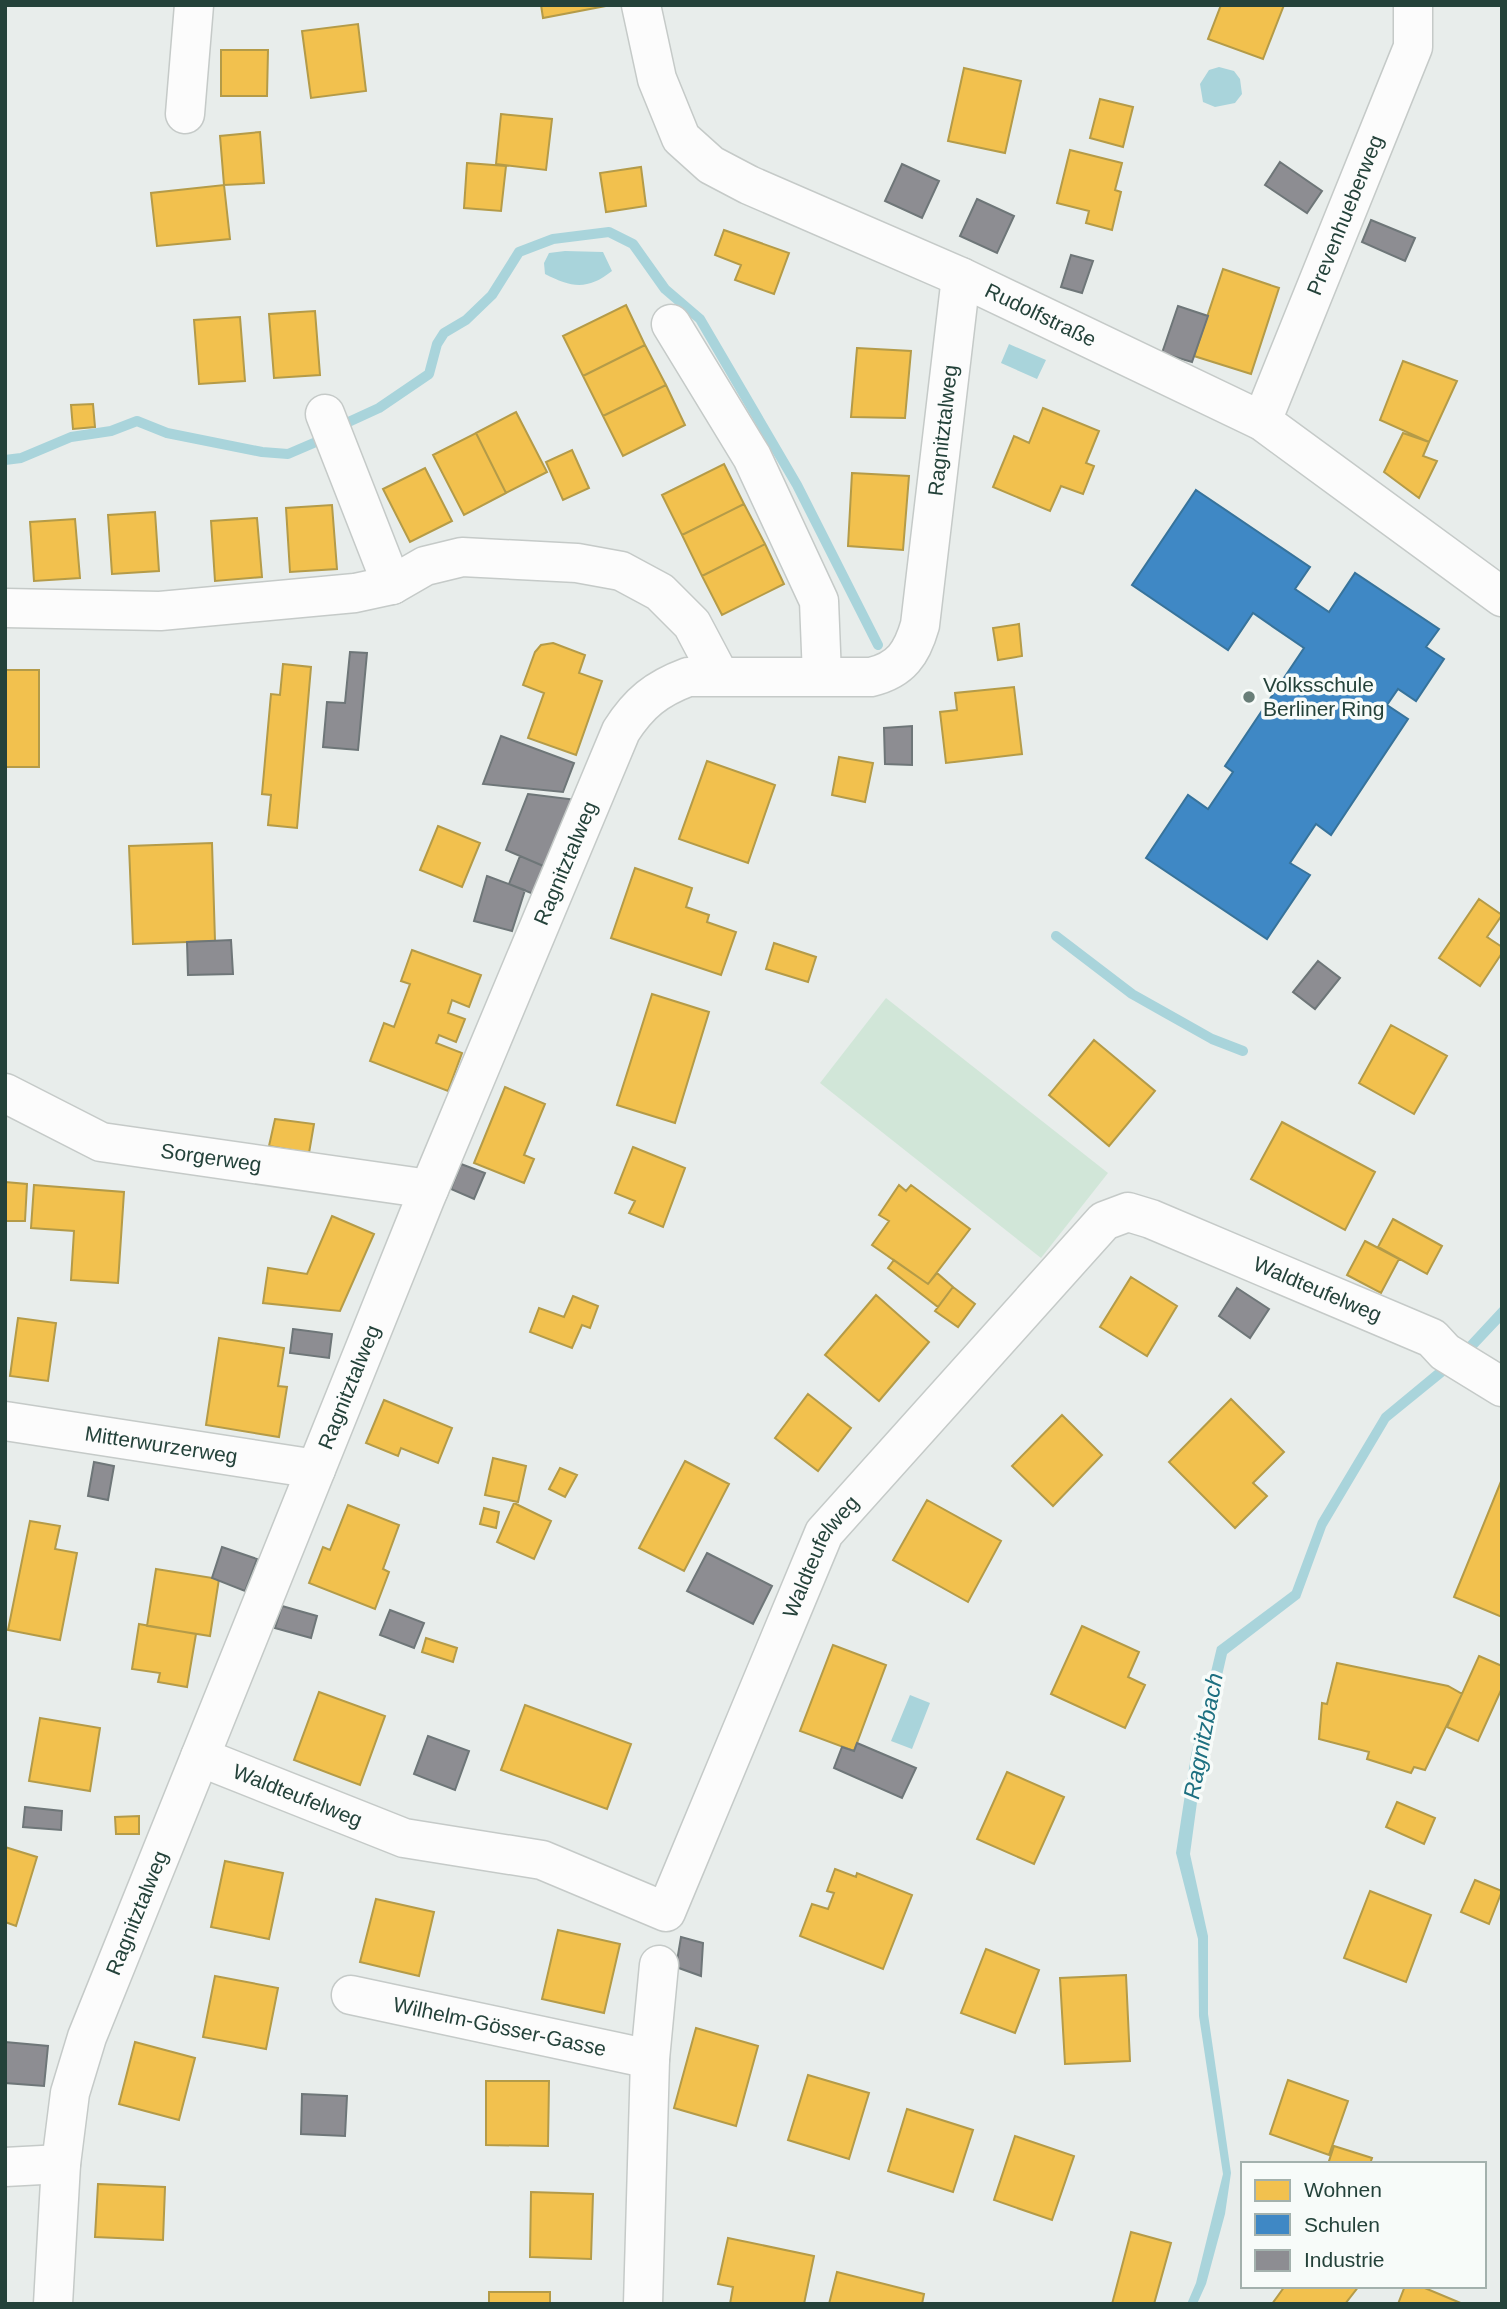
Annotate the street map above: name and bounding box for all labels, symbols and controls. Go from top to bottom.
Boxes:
street label: Prevenhueberweg [1302,132,1387,298]
street label: Rudolfstraße [982,278,1100,351]
street label: Ragnitztalweg [923,363,962,497]
place label: Volksschule Berliner Ring [1263,673,1384,720]
marker: Volksschule Berliner Ring [1241,689,1257,705]
street label: Ragnitztalweg [529,798,601,928]
street label: Sorgerweg [159,1139,263,1176]
street label: Waldteufelweg [1250,1252,1385,1326]
street label: Ragnitztalweg [313,1321,384,1453]
street label: Mitterwurzerweg [83,1421,239,1468]
street label: Waldteufelweg [778,1491,863,1621]
water label: Ragnitzbach [1178,1671,1228,1801]
street label: Waldteufelweg [230,1759,366,1831]
street label: Ragnitztalweg [101,1847,172,1978]
street label: Wilhelm-Gösser-Gasse [391,1992,608,2060]
legend [1241,2162,1486,2288]
text: Wohnen [1304,2178,1382,2201]
text: Schulen [1304,2213,1380,2236]
text: Industrie [1304,2248,1385,2271]

